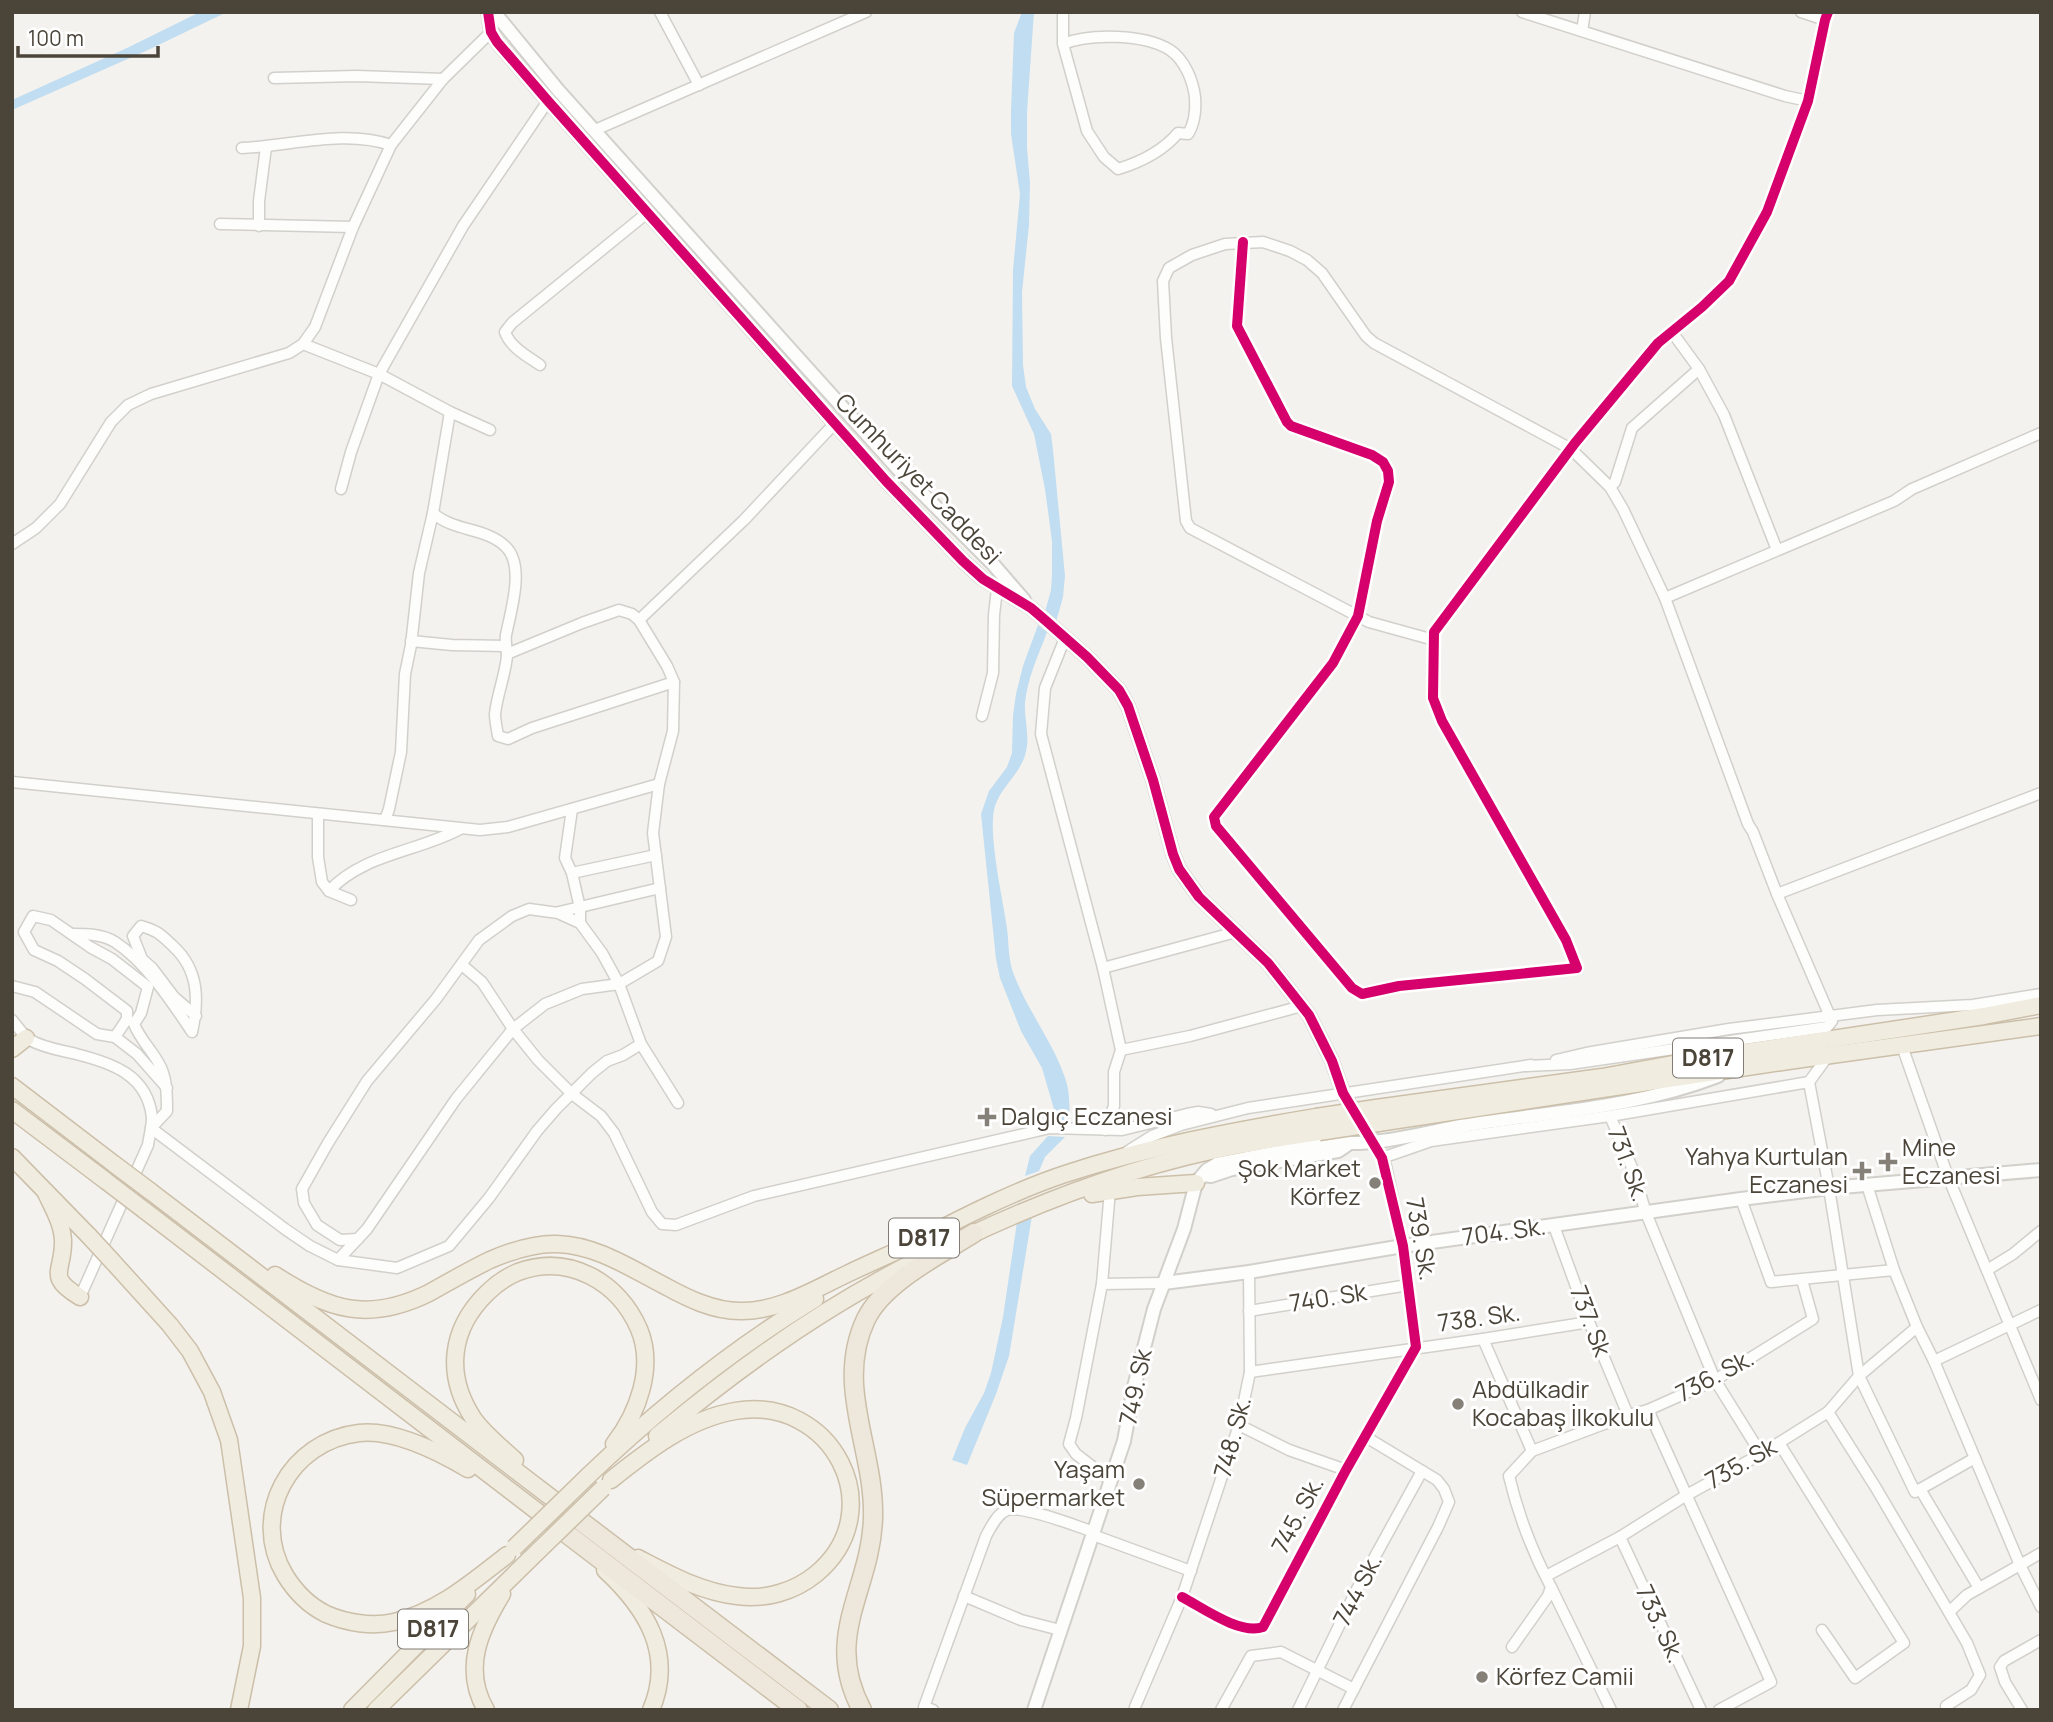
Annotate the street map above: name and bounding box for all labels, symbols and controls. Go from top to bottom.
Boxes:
scale bar [18,14,158,58]
text: 100 m [28,24,84,52]
street label: Cumhuriyet Caddesi [829,385,1010,571]
road number: D817 [1673,1038,1743,1078]
place label: Dalgıç Eczanesi [1001,1099,1173,1132]
marker: Dalgıç Eczanesi [979,1109,995,1125]
street label: 731. Sk. [1601,1121,1658,1205]
place label: Mine Eczanesi [1902,1130,2001,1191]
place label: Yahya Kurtulan Eczanesi [1685,1139,1848,1200]
place label: Şok Market Körfez [1238,1151,1361,1212]
marker: Mine Eczanesi [1880,1154,1896,1170]
marker: Yahya Kurtulan Eczanesi [1854,1163,1870,1179]
marker: Şok Market Körfez [1367,1175,1383,1191]
street label: 739. Sk. [1399,1195,1446,1283]
street label: 704. Sk. [1460,1208,1548,1253]
road number: D817 [889,1218,959,1258]
street label: 740. Sk [1287,1274,1370,1319]
street label: 737. Sk [1563,1280,1620,1362]
street label: 738. Sk. [1435,1294,1522,1339]
street label: 736. Sk. [1670,1340,1759,1409]
street label: 749. Sk [1110,1345,1159,1428]
place label: Abdülkadir Kocabaş İlkokulu [1472,1372,1654,1433]
street label: 748. Sk. [1205,1392,1258,1481]
marker: Abdülkadir Kocabaş İlkokulu [1450,1396,1466,1412]
street label: 735. Sk [1699,1429,1783,1496]
place label: Yaşam Süpermarket [981,1452,1125,1513]
street label: 745. Sk. [1263,1470,1331,1559]
marker: Yaşam Süpermarket [1131,1476,1147,1492]
street label: 744 Sk. [1324,1547,1389,1631]
street label: 733. Sk. [1629,1579,1694,1668]
road number: D817 [398,1610,468,1648]
place label: Körfez Camii [1496,1659,1634,1692]
marker: Körfez Camii [1474,1669,1490,1685]

